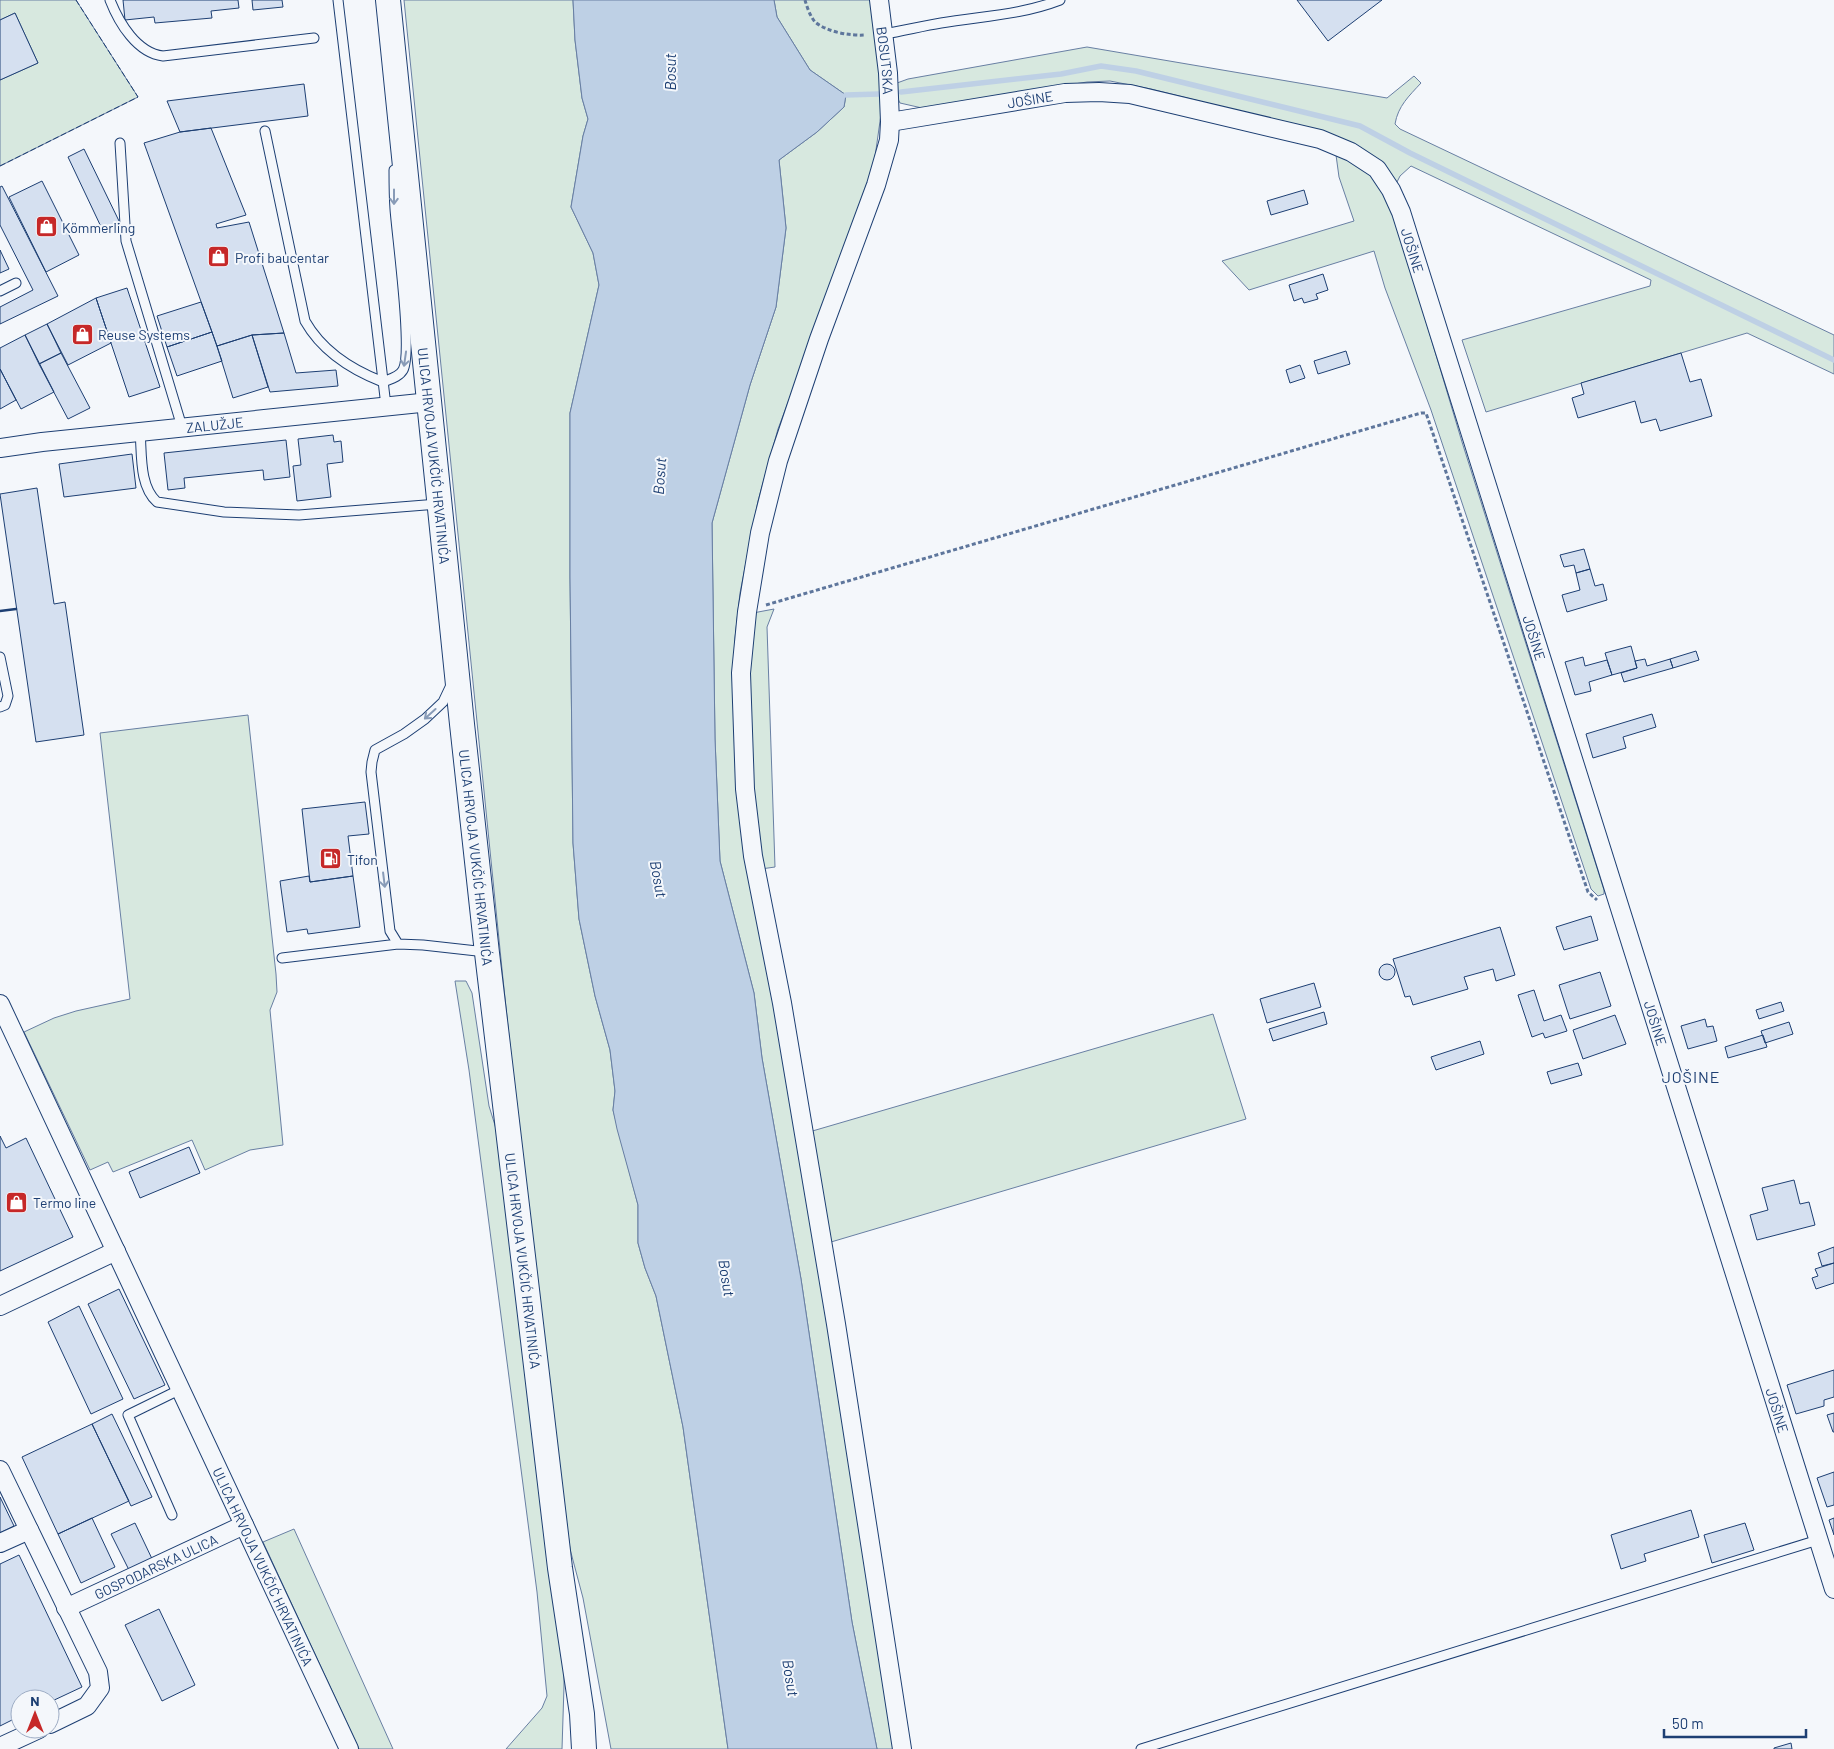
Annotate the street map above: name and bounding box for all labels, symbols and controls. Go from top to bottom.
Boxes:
street label: BOSUTSKA [874,26,897,95]
water label: Bosut [661,53,679,91]
street label: JOŠINE [1006,87,1054,111]
one-way arrow [389,188,399,205]
shop icon: Kömmerling [34,215,58,239]
place label: Kömmerling [62,219,135,236]
street label: JOŠINE [1398,226,1428,275]
shop icon: Profi baucentar [207,245,231,269]
place label: Profi baucentar [235,249,329,266]
shop icon: Reuse Systems [70,322,94,346]
place label: Reuse Systems [98,326,190,343]
street label: ULICA HRVOJA VUKČIĆ HRVATINIĆA [415,347,454,565]
one-way arrow [400,351,410,367]
street label: ZALUŽJE [185,413,244,436]
water label: Bosut [649,456,669,495]
street label: JOŠINE [1520,613,1550,662]
one-way arrow [423,708,436,720]
street label: ULICA HRVOJA VUKČIĆ HRVATINIĆA [456,748,497,967]
fuel station icon: Tifon [319,847,343,871]
place label: Tifon [347,851,378,868]
water label: Bosut [647,859,671,900]
one-way arrow [379,872,389,888]
street label: JOŠINE [1641,998,1671,1048]
district label: JOŠINE [1662,1067,1720,1086]
street label: ULICA HRVOJA VUKČIĆ HRVATINIĆA [502,1152,545,1370]
shop icon: Termo line [5,1190,29,1214]
place label: Termo line [33,1194,96,1211]
water label: Bosut [715,1258,739,1298]
street label: JOŠINE [1763,1386,1793,1435]
street label: ULICA HRVOJA VUKČIĆ HRVATINIĆA [210,1464,317,1669]
street label: GOSPODARSKA ULICA [91,1530,221,1602]
water label: Bosut [779,1658,803,1698]
north arrow [10,1689,60,1739]
text: N [30,1692,40,1709]
scale bar [1664,1706,1806,1738]
text: 50 m [1672,1714,1704,1732]

